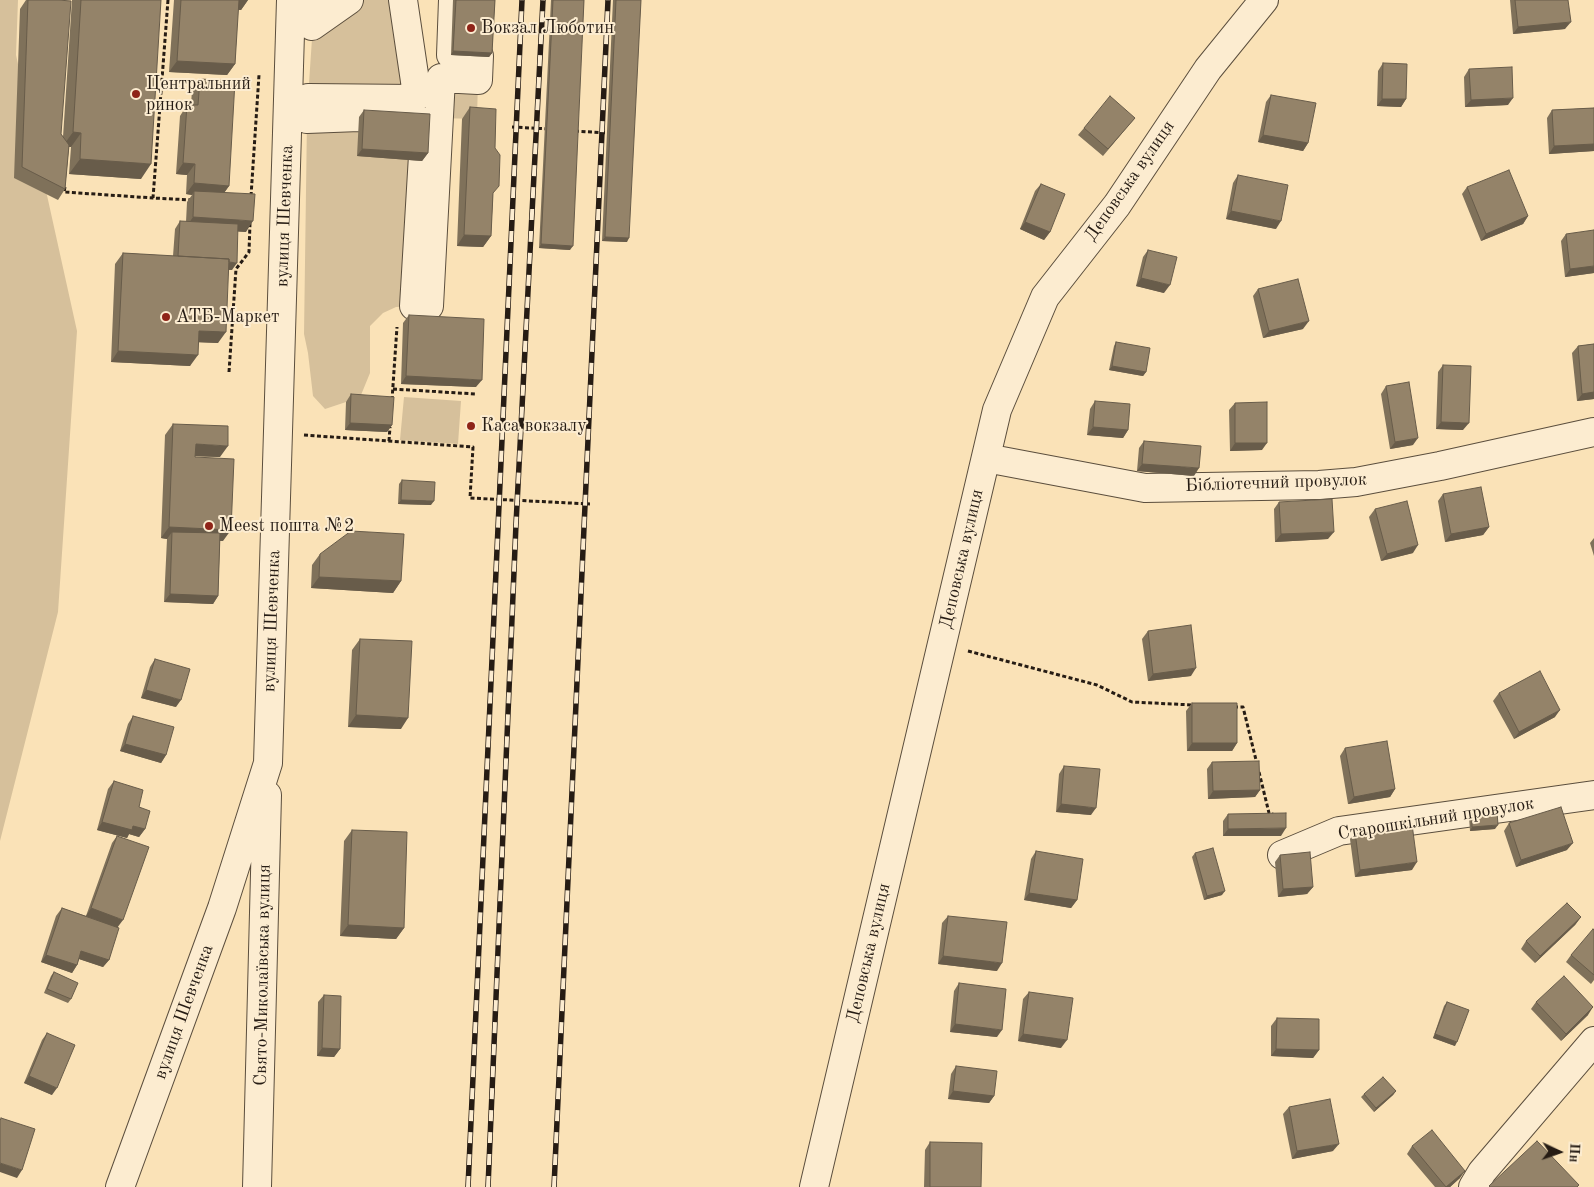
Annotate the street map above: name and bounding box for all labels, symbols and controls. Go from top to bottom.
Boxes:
place label: Вокзал Люботин [481,17,614,39]
marker: Вокзал Люботин [465,22,477,34]
place label: Центральний ринок [146,73,251,116]
marker: Центральний ринок [130,88,142,100]
street label: Деповська вулиця [1080,116,1180,246]
street label: вулиця Шевченка [272,145,298,287]
place label: АТБ-Маркет [176,306,280,328]
marker: АТБ-Маркет [160,311,172,323]
place label: Каса вокзалу [481,415,587,437]
marker: Каса вокзалу [465,420,477,432]
street label: Бібліотечний провулок [1185,469,1367,497]
street label: Деповська вулиця [935,487,989,631]
place label: Meest пошта №2 [219,515,354,537]
marker: Meest пошта №2 [203,520,215,532]
street label: вулиця Шевченка [259,550,285,692]
street label: Старошкільний провулок [1336,793,1536,845]
street label: Свято-Миколаївська вулиця [250,864,276,1086]
street label: Деповська вулиця [842,881,896,1025]
street label: вулиця Шевченка [150,942,218,1082]
north arrow [1534,1127,1584,1177]
text: Пн [1566,1143,1581,1163]

